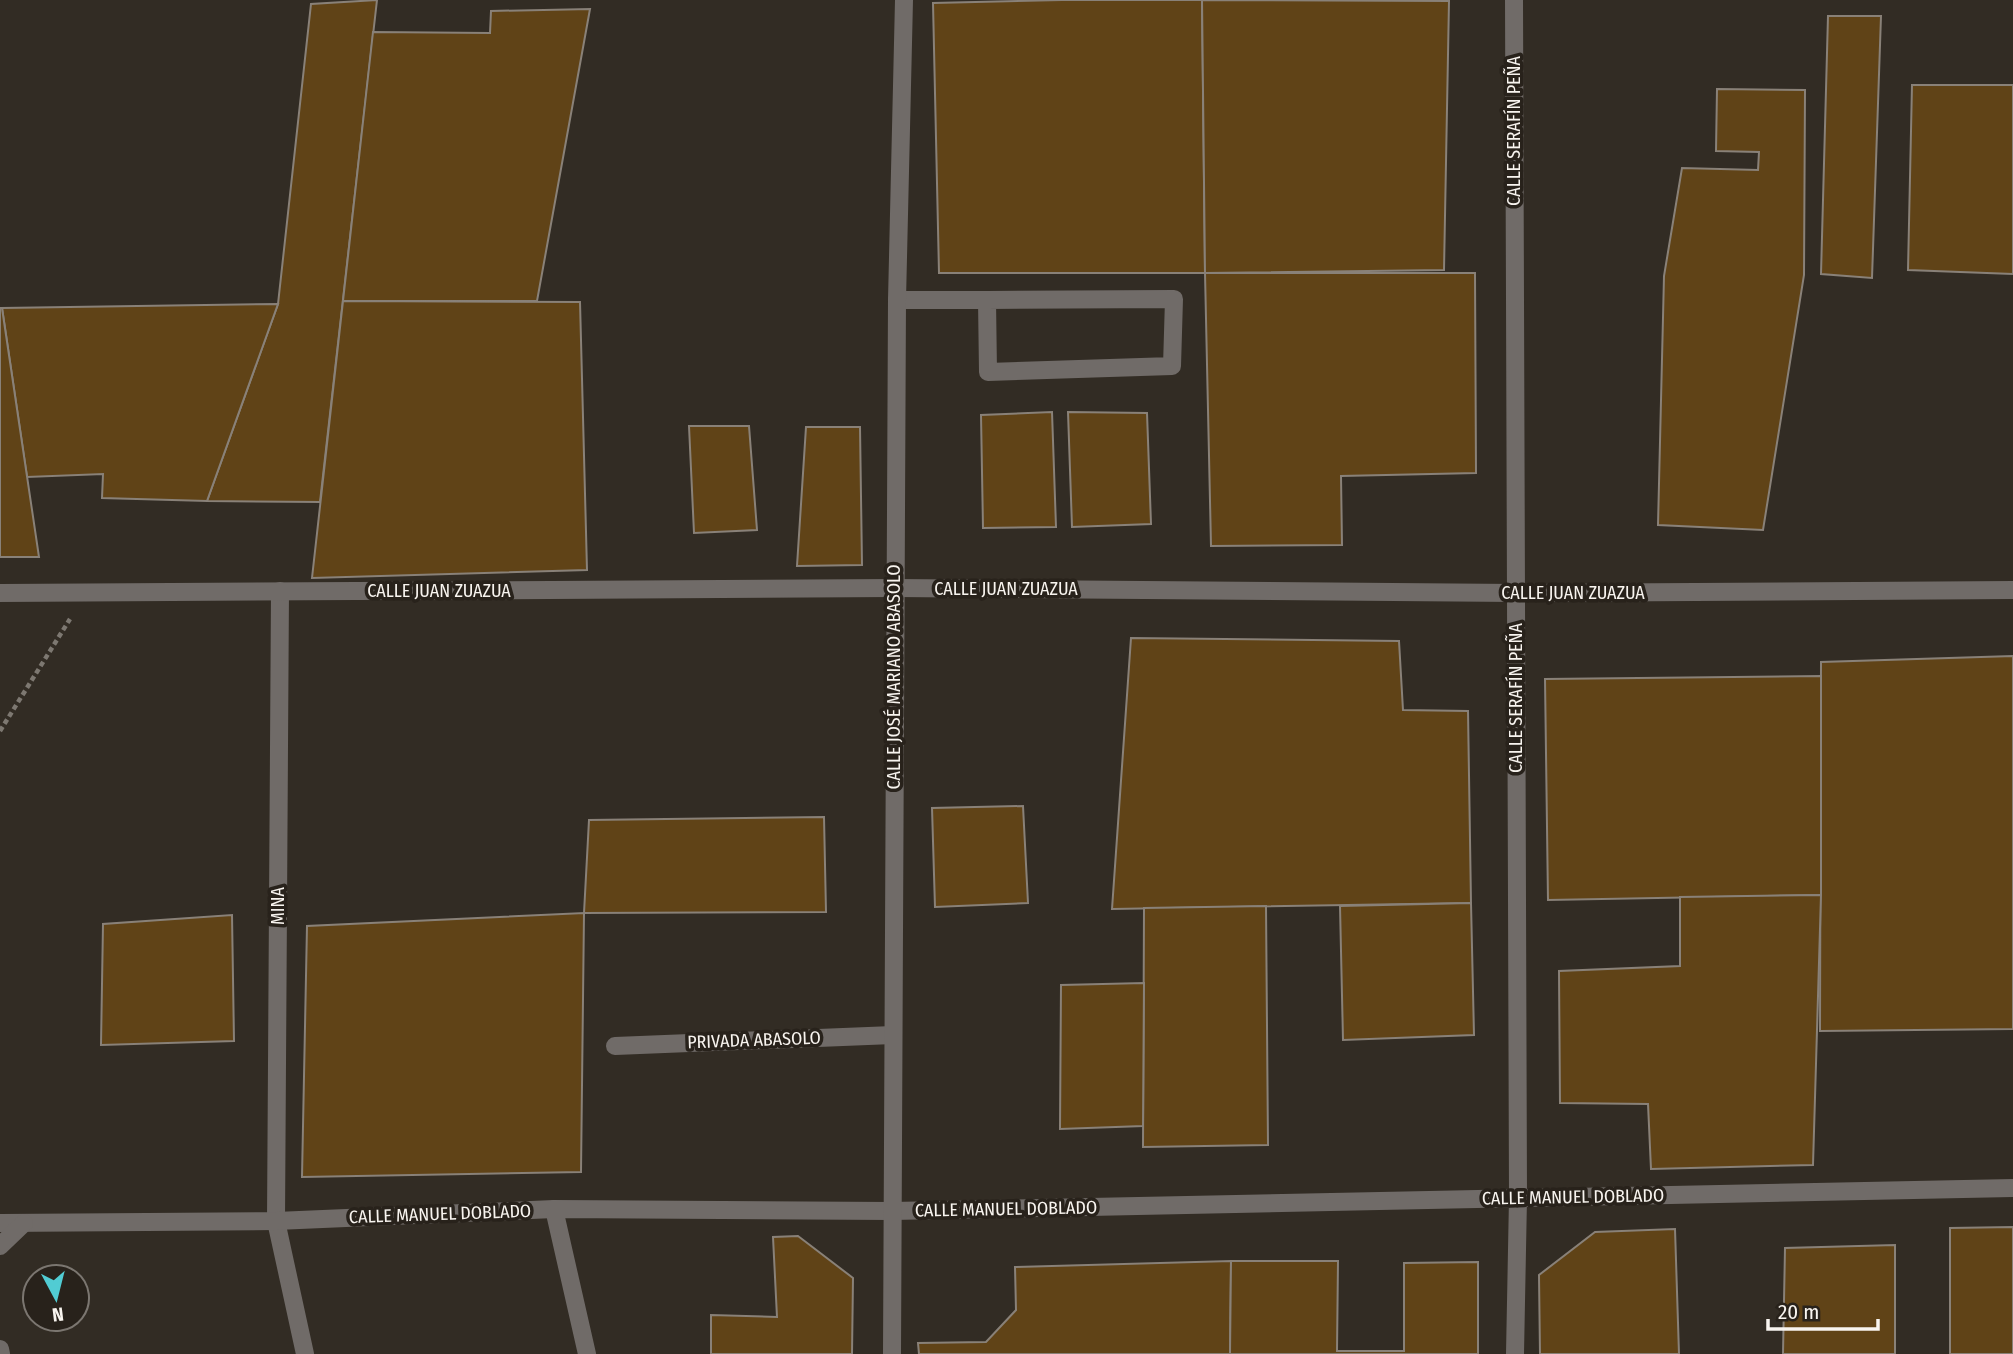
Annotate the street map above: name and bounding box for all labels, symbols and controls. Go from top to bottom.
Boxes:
street label: CALLE SERAFÍN PEÑA [1502,56,1525,206]
street label: CALLE JOSÉ MARIANO ABASOLO [882,564,905,790]
street label: CALLE JUAN ZUAZUA [934,578,1078,600]
street label: CALLE JUAN ZUAZUA [367,580,511,602]
street label: CALLE JUAN ZUAZUA [1501,582,1645,604]
street label: CALLE SERAFÍN PEÑA [1504,623,1527,773]
street label: MINA [267,887,289,925]
street label: PRIVADA ABASOLO [687,1027,821,1053]
street label: CALLE MANUEL DOBLADO [1482,1184,1664,1210]
street label: CALLE MANUEL DOBLADO [915,1196,1097,1222]
street label: CALLE MANUEL DOBLADO [348,1200,532,1228]
north arrow [21,1263,91,1333]
scale bar [1768,1288,1878,1332]
text: 20 m [1778,1299,1819,1325]
text: N [51,1302,65,1326]

